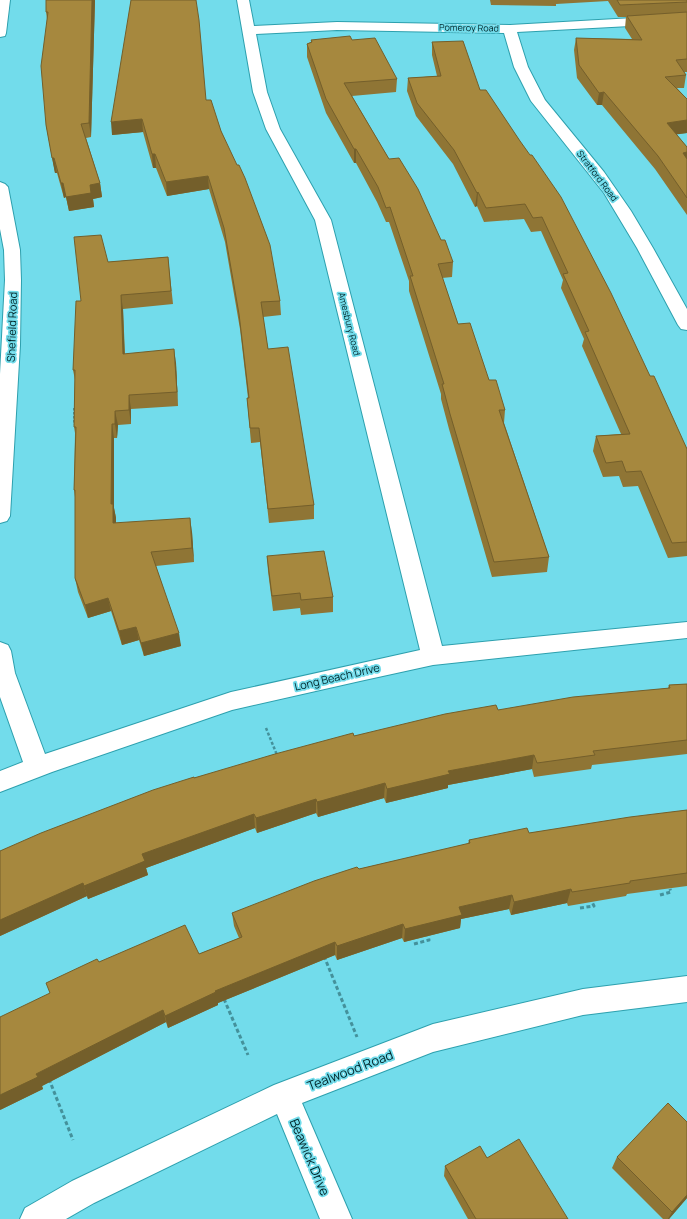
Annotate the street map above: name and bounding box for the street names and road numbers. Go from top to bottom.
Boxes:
street label: Pomeroy Road [439,20,499,35]
street label: Stratford Road [574,148,621,204]
street label: Amesbury Road [335,291,364,357]
street label: Shefield Road [3,292,20,362]
street label: Long Beach Drive [293,659,382,694]
street label: Tealwood Road [304,1045,396,1095]
street label: Beawick Drive [286,1116,334,1199]

